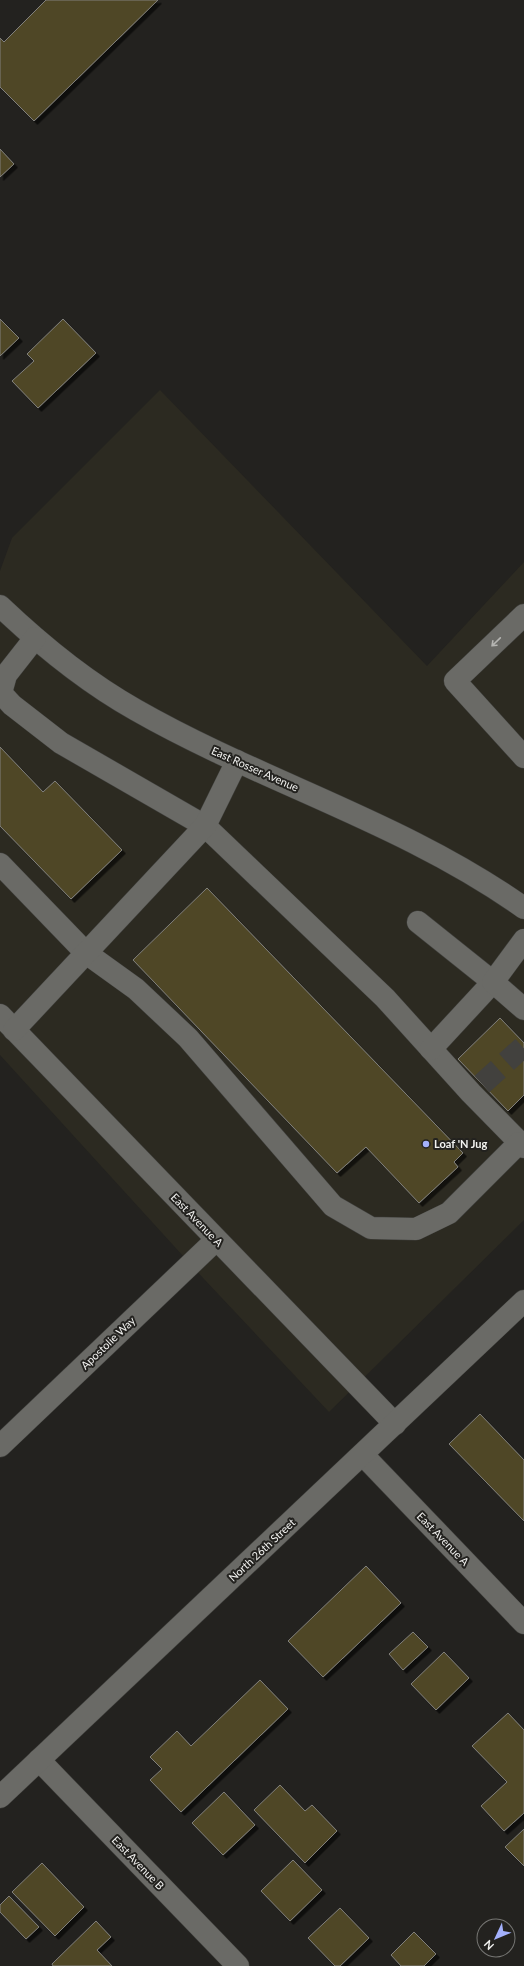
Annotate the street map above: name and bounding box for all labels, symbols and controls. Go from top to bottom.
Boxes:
one-way arrow [491,637,501,647]
street label: East Rosser Avenue [210,743,301,794]
place label: Loaf 'N Jug [434,1137,488,1150]
marker: Loaf 'N Jug [421,1139,431,1149]
street label: East Avenue A [169,1190,226,1249]
street label: Apostolie Way [78,1313,138,1372]
street label: East Avenue A [415,1509,472,1568]
street label: North 26th Street [226,1516,298,1584]
street label: East Avenue B [110,1833,167,1892]
north arrow [476,1918,516,1958]
text: N [481,1938,496,1953]

